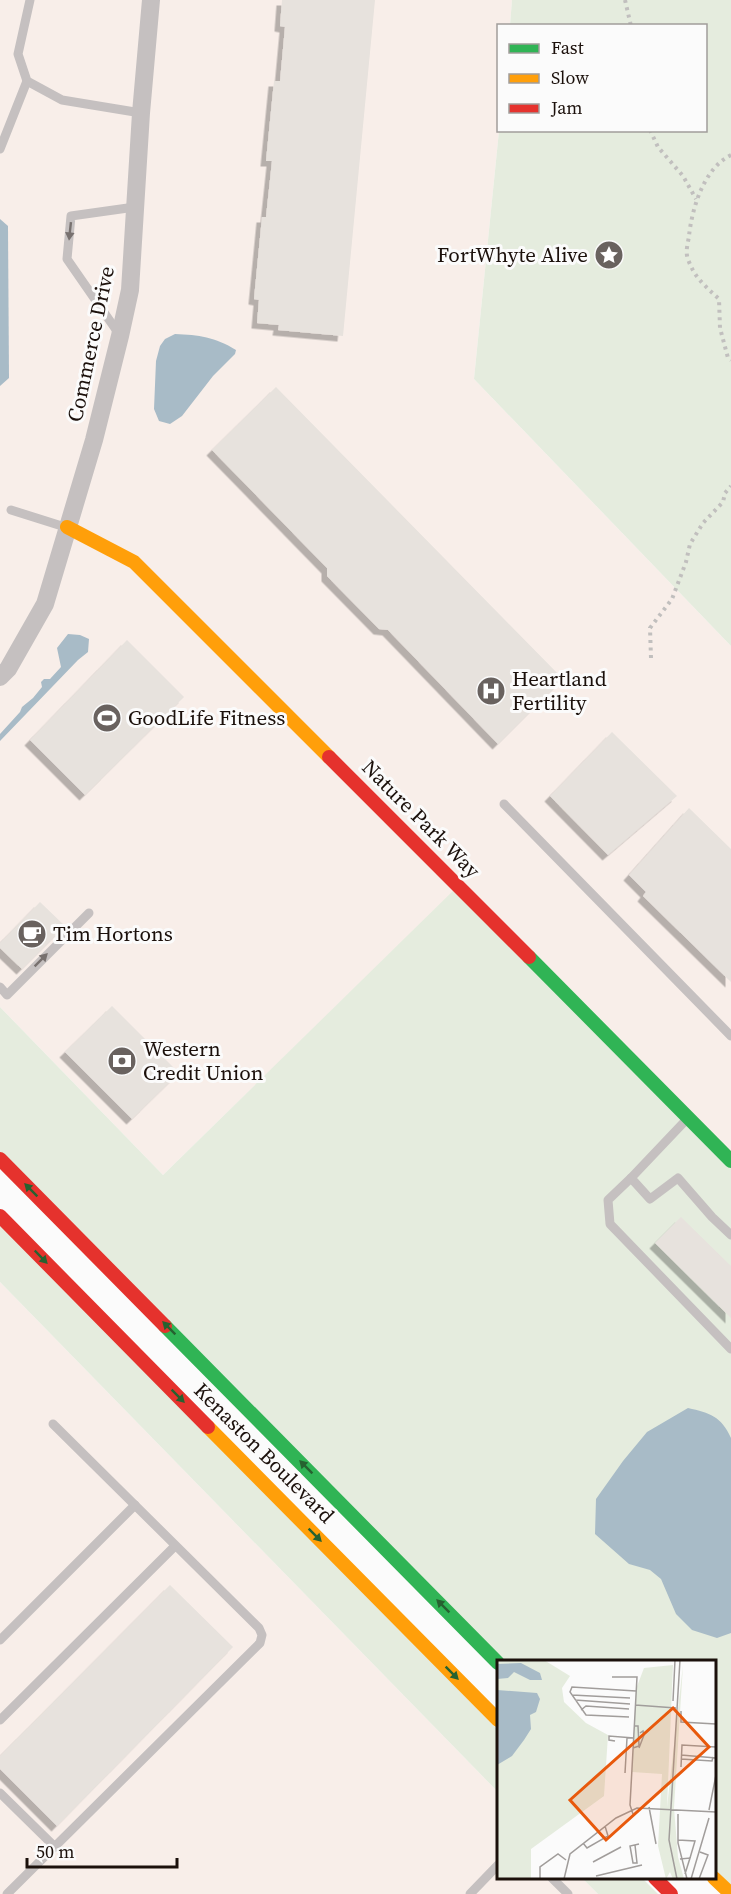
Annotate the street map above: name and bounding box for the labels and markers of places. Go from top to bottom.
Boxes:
place icon: FortWhyte Alive [593,239,625,271]
place label: FortWhyte Alive [437,240,588,269]
place label: Heartland Fertility [512,664,607,717]
hospital icon: Heartland Fertility [475,675,507,707]
sports icon: GoodLife Fitness [91,702,123,734]
place label: GoodLife Fitness [128,703,285,732]
cafe icon: Tim Hortons [16,918,48,950]
place label: Tim Hortons [53,919,173,948]
place label: Western Credit Union [143,1034,264,1087]
bank icon: Western Credit Union [106,1045,138,1077]

